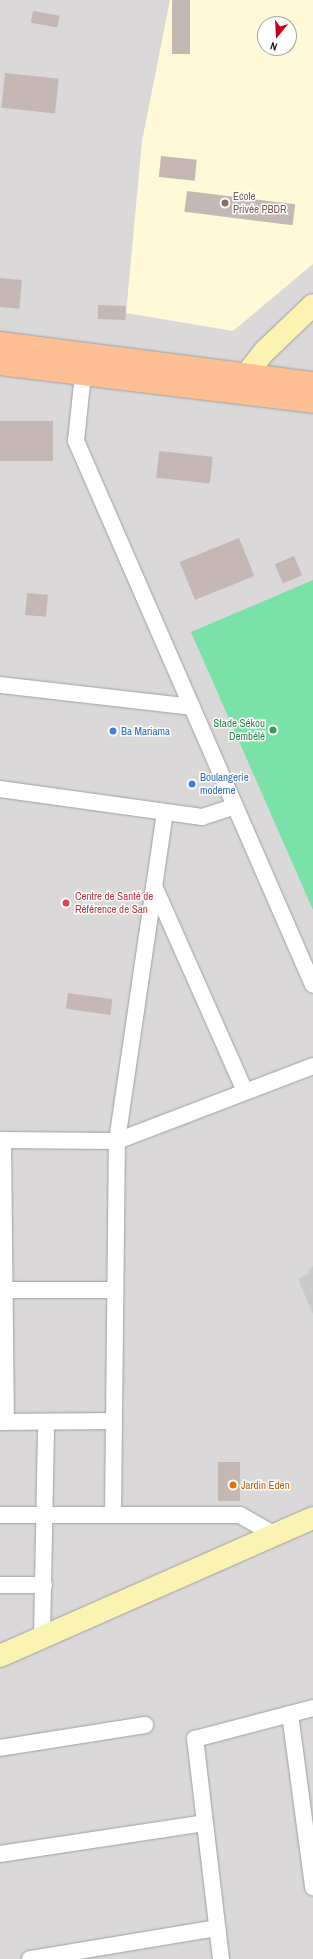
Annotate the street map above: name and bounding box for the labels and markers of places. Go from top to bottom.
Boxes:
place label: Ecole Privée PBDR [233,190,287,216]
marker: Ecole Privée PBDR [220,198,230,208]
place label: Stade Sékou Dembélé [213,717,265,743]
place label: Ba Mariama [121,724,170,738]
marker: Stade Sékou Dembélé [268,725,278,735]
marker: Ba Mariama [108,726,118,736]
place label: Boulangerie moderne [200,771,249,797]
marker: Boulangerie moderne [187,779,197,789]
place label: Centre de Santé de Référence de San [75,890,153,916]
marker: Centre de Santé de Référence de San [60,897,72,909]
place label: Jardin Eden [241,1478,290,1492]
marker: Jardin Eden [228,1480,238,1490]

